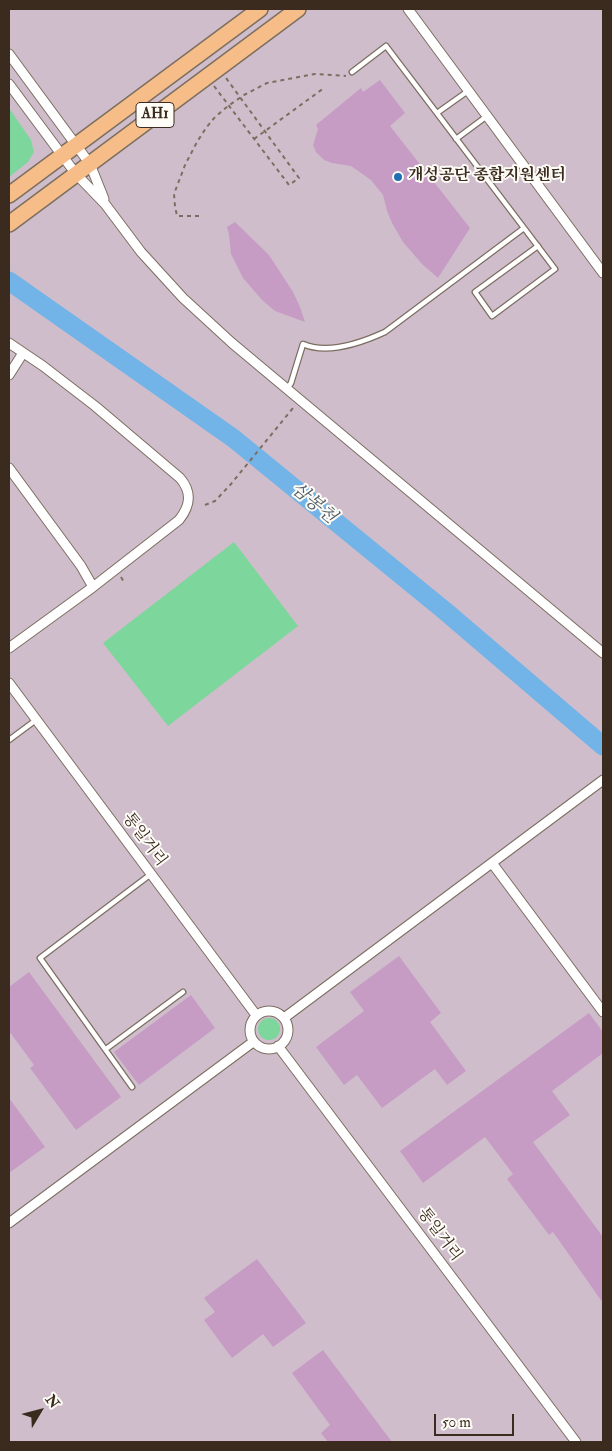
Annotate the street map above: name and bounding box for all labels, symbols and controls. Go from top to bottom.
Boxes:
road number: AH1 [136,102,174,128]
place label: 개성공단 종합지원센터 [408,167,566,187]
marker: 개성공단 종합지원센터 [392,171,404,183]
water label: 삼봉천 [286,479,340,529]
street label: 통일거리 [118,810,170,870]
street label: 통일거리 [413,1205,465,1265]
north arrow [15,1386,65,1436]
text: N [42,1392,63,1412]
scale bar [437,1404,517,1436]
text: 50 m [442,1413,471,1432]

